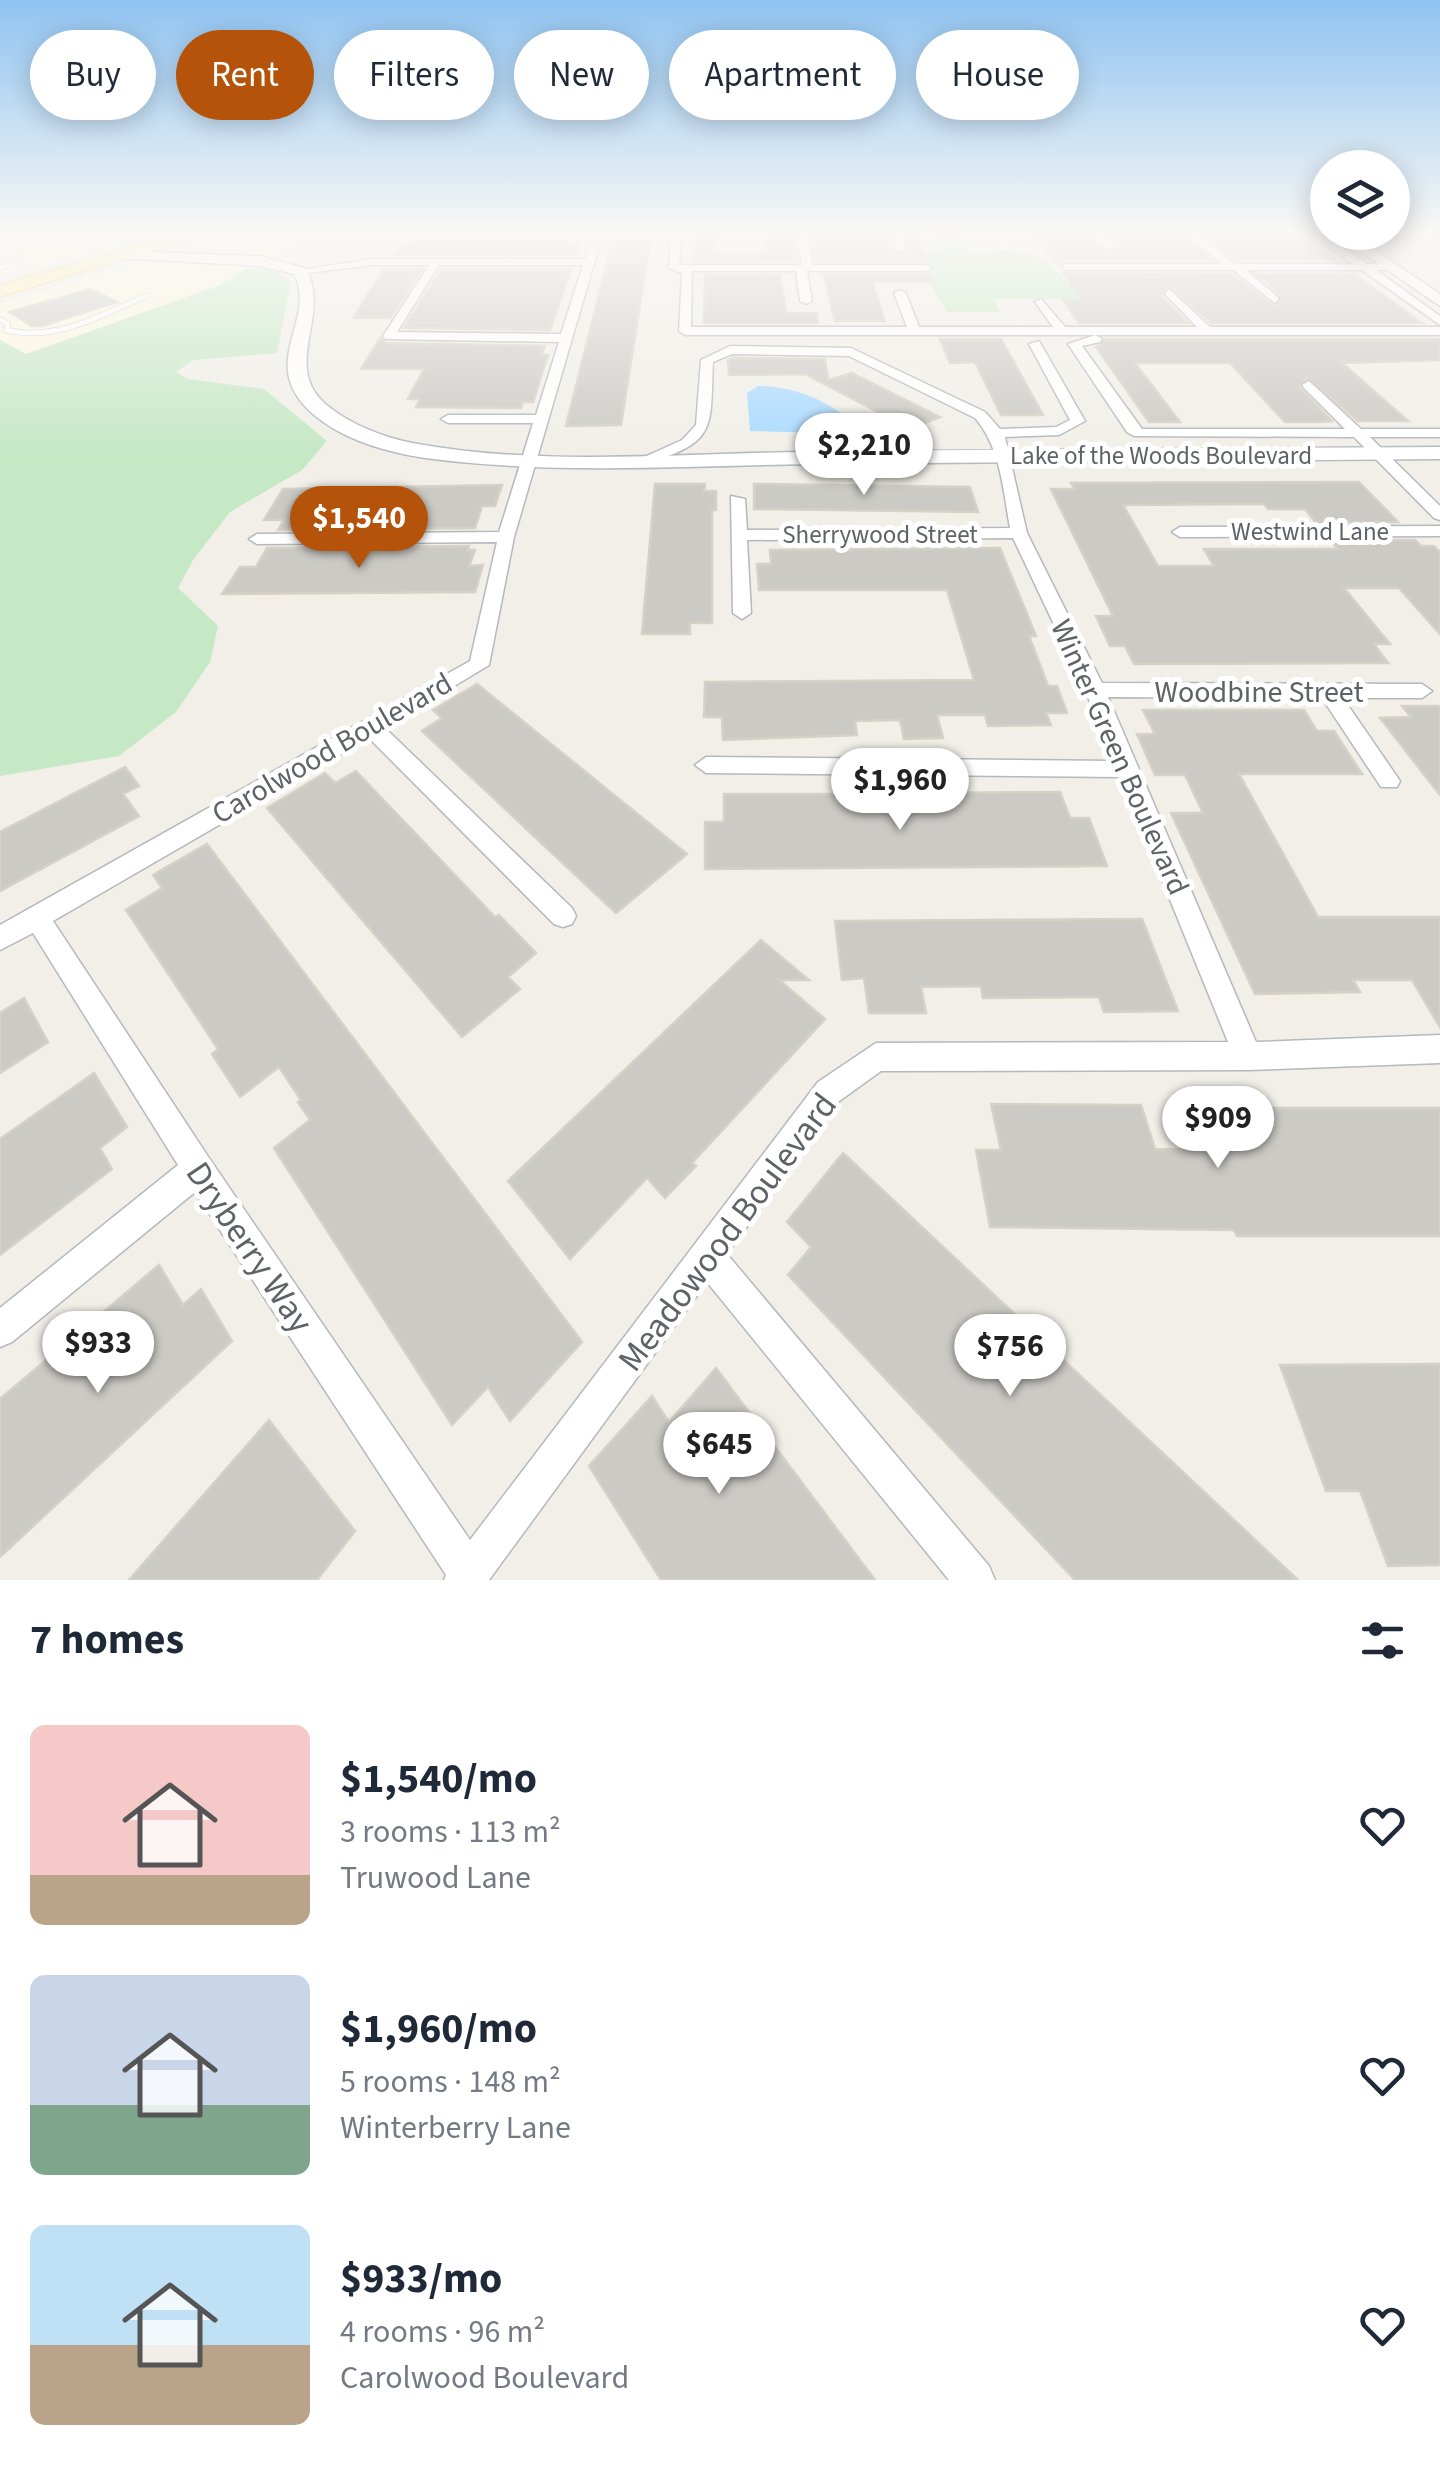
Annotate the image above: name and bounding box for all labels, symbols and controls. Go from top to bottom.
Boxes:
chip: Buy [30,30,156,120]
chip: Rent [176,30,314,120]
chip: Filters [334,30,494,120]
chip: New [514,30,649,120]
chip: Apartment [669,30,896,120]
chip: House [916,30,1079,120]
map controls [1310,150,1410,250]
button: layers [1310,150,1410,250]
pin: $2,210 [783,413,945,498]
text: $2,210 [817,422,911,468]
street label: Lake of the Woods Boulevard [1010,438,1312,474]
pin: $1,540 [278,486,440,571]
text: $1,540 [312,495,406,541]
street label: Westwind Lane [1231,514,1389,550]
street label: Sherrywood Street [782,517,978,553]
street label: Winter Green Boulevard [1039,613,1200,902]
street label: Carolwood Boulevard [204,662,460,835]
street label: Woodbine Street [1154,671,1364,714]
pin: $1,960 [819,748,981,833]
text: $1,960 [853,757,947,803]
street label: Meadowood Boulevard [606,1083,849,1382]
pin: $909 [1159,1086,1277,1171]
text: $909 [1184,1095,1252,1141]
street label: Dryberry Way [173,1152,325,1343]
pin: $933 [39,1311,157,1396]
pin: $756 [951,1314,1069,1399]
text: $933 [64,1320,132,1366]
text: $756 [976,1323,1044,1369]
pin: $645 [660,1412,778,1497]
text: $645 [685,1421,753,1467]
text: 7 homes [30,1610,184,1670]
icon: filters [1355,1613,1410,1668]
text: $1,540/mo [340,1749,537,1809]
icon: home [110,1765,230,1885]
icon: heart [1355,1798,1410,1853]
text: 3 rooms · 113 m² [340,1809,561,1855]
text: Truwood Lane [340,1855,531,1901]
text: $1,960/mo [340,1999,537,2059]
icon: home [110,2015,230,2135]
icon: heart [1355,2048,1410,2103]
text: 5 rooms · 148 m² [340,2059,561,2105]
text: Winterberry Lane [340,2105,571,2151]
text: $933/mo [340,2249,502,2309]
icon: home [110,2265,230,2385]
icon: heart [1355,2298,1410,2353]
text: 4 rooms · 96 m² [340,2309,545,2355]
text: Carolwood Boulevard [340,2355,629,2401]

